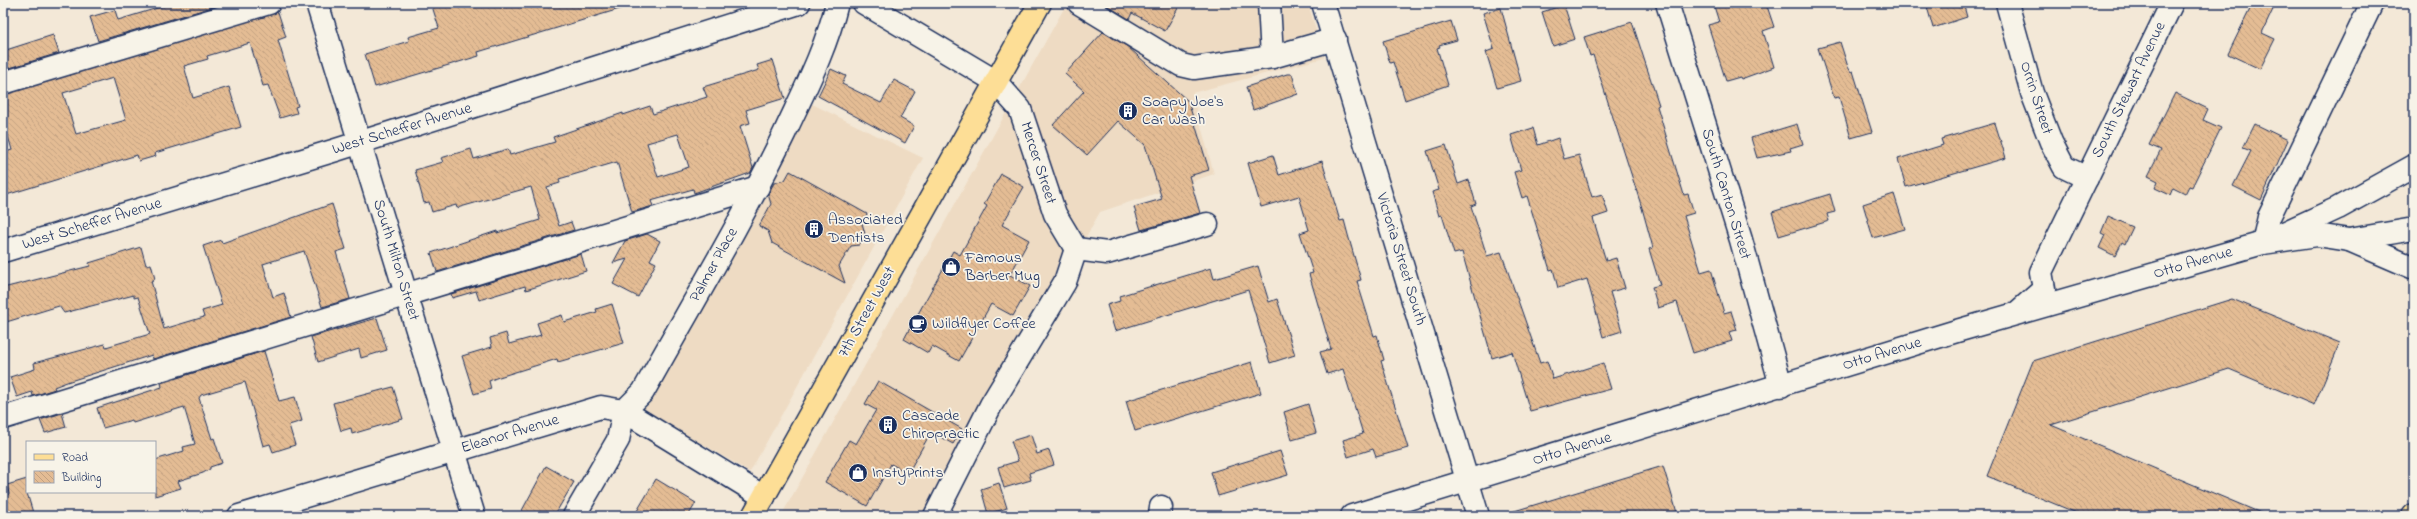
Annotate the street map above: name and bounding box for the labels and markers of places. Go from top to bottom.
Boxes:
place label: Soapy Joe's Car Wash [1142,90,1224,132]
building icon: Soapy Joe's Car Wash [1117,100,1139,122]
place label: Associated Dentists [827,208,903,250]
building icon: Associated Dentists [803,218,825,240]
place label: Famous Barber Mug [964,246,1040,288]
shop icon: Famous Barber Mug [940,256,962,278]
place label: Wildflyer Coffee [932,312,1037,336]
cafe icon: Wildflyer Coffee [907,313,929,335]
place label: Cascade Chiropractic [902,404,980,446]
building icon: Cascade Chiropractic [877,414,899,436]
place label: InstyPrints [872,461,944,485]
shop icon: InstyPrints [847,462,869,484]

